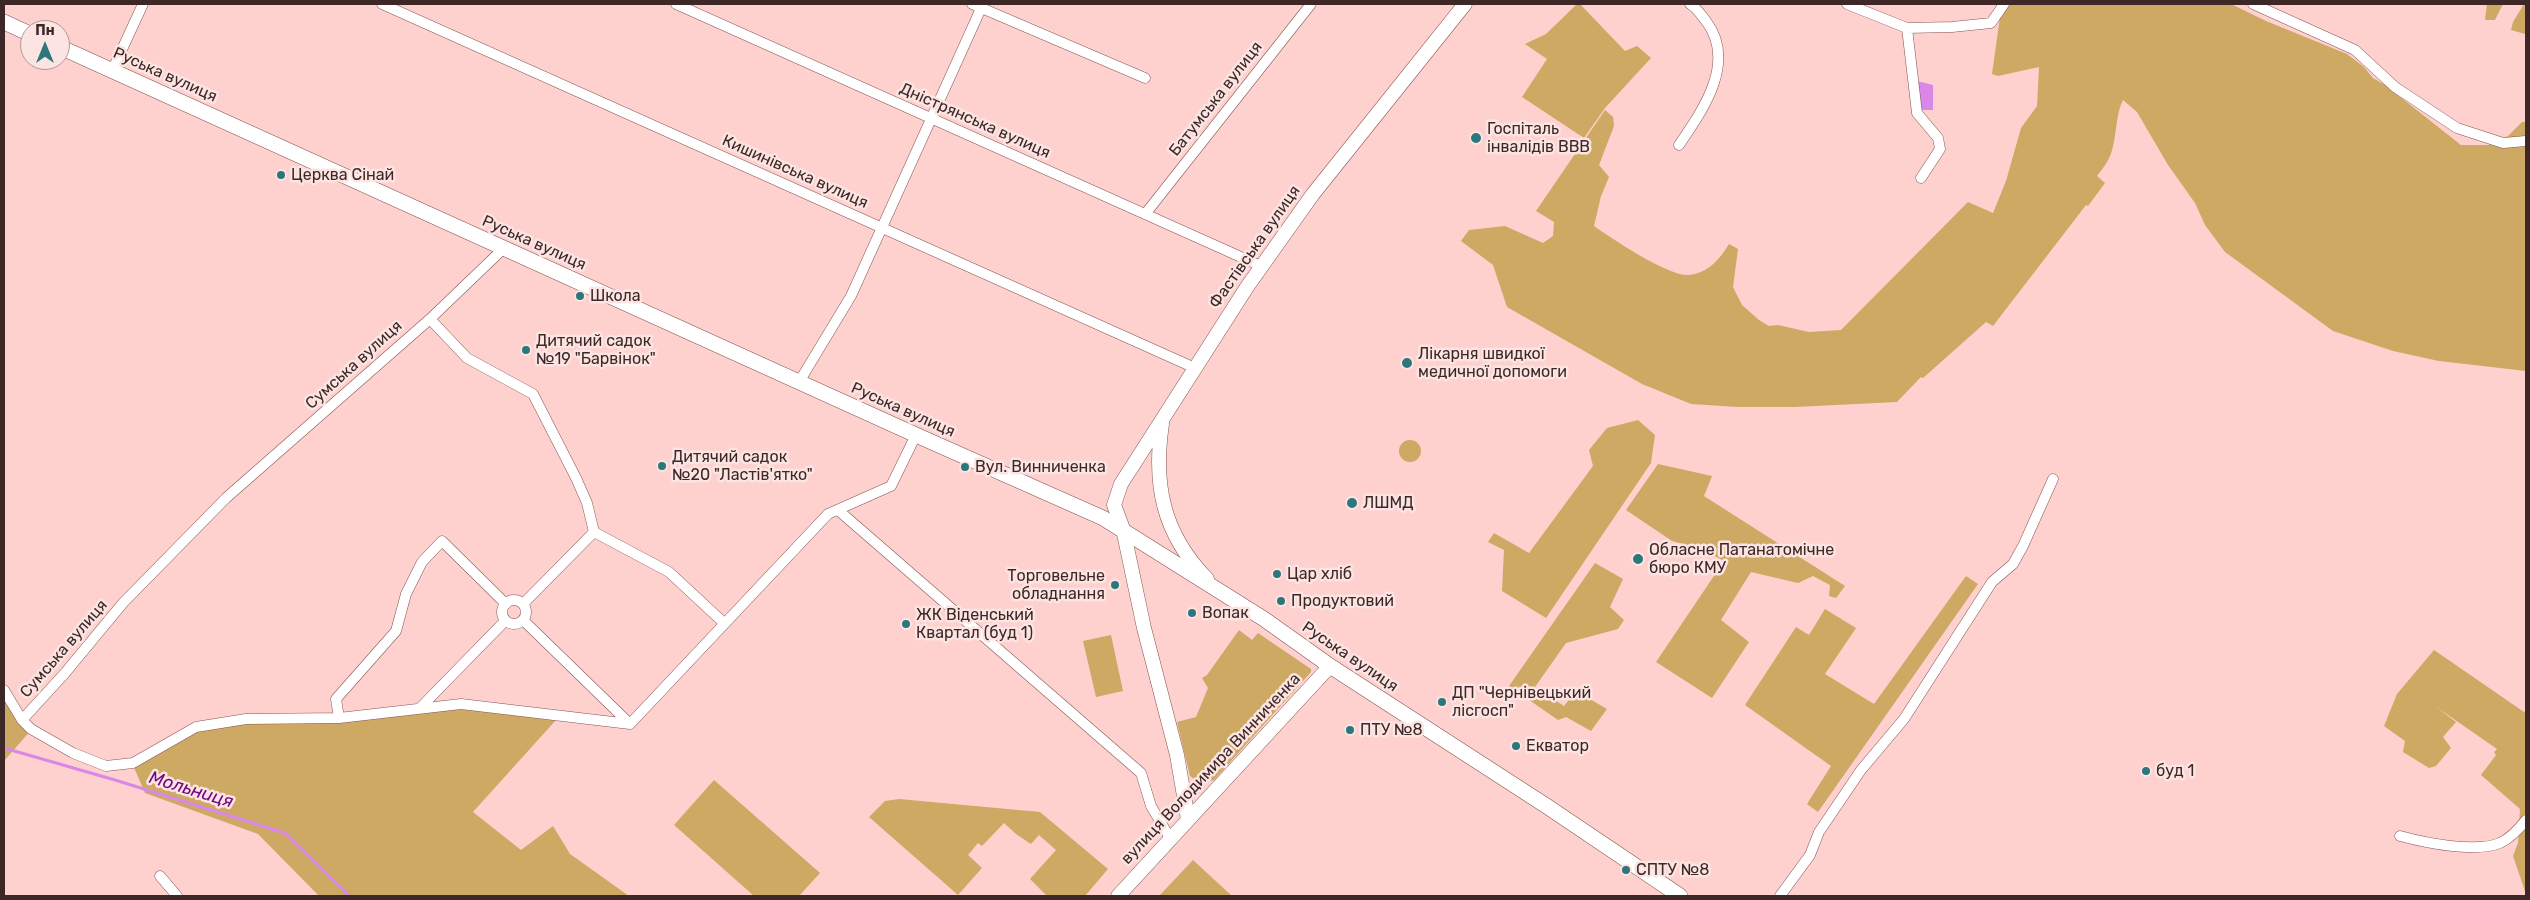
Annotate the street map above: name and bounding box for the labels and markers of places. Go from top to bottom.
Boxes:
place label: Госпіталь інвалідів ВВВ [1487,119,1590,157]
marker: Госпіталь інвалідів ВВВ [1469,131,1483,145]
place label: Церква Сінай [291,165,394,185]
marker: Церква Сінай [275,169,287,181]
place label: Школа [590,286,641,306]
marker: Школа [574,290,586,302]
place label: Дитячий садок №19 "Барвінок" [536,331,656,369]
marker: Дитячий садок №19 "Барвінок" [520,344,532,356]
place label: Лікарня швидкої медичної допомоги [1418,344,1567,382]
marker: Лікарня швидкої медичної допомоги [1400,356,1414,370]
place label: Дитячий садок №20 "Ластів'ятко" [672,447,813,485]
place label: Вул. Винниченка [975,457,1106,477]
marker: Дитячий садок №20 "Ластів'ятко" [656,460,668,472]
marker: Вул. Винниченка [959,461,971,473]
place label: ЛШМД [1363,493,1414,513]
marker: ЛШМД [1345,496,1359,510]
place label: Обласне Патанатомічне бюро КМУ [1649,540,1834,578]
marker: Обласне Патанатомічне бюро КМУ [1631,552,1645,566]
place label: Цар хліб [1287,564,1352,584]
place label: Торговельне обладнання [1007,566,1105,604]
marker: Цар хліб [1271,568,1283,580]
marker: Торговельне обладнання [1109,579,1121,591]
place label: Продуктовий [1291,591,1394,611]
marker: Продуктовий [1275,595,1287,607]
place label: Вопак [1202,603,1249,623]
place label: ЖК Віденський Квартал (буд 1) [916,605,1034,643]
marker: Вопак [1186,607,1198,619]
marker: ЖК Віденський Квартал (буд 1) [900,618,912,630]
place label: ДП "Чернівецький лісгосп" [1452,683,1591,721]
marker: ДП "Чернівецький лісгосп" [1436,696,1448,708]
place label: ПТУ №8 [1360,720,1423,740]
marker: ПТУ №8 [1344,724,1356,736]
place label: Екватор [1526,736,1589,756]
marker: Екватор [1510,740,1522,752]
place label: буд 1 [2156,761,2194,781]
marker: буд 1 [2140,765,2152,777]
place label: СПТУ №8 [1636,860,1709,880]
marker: СПТУ №8 [1620,864,1632,876]

